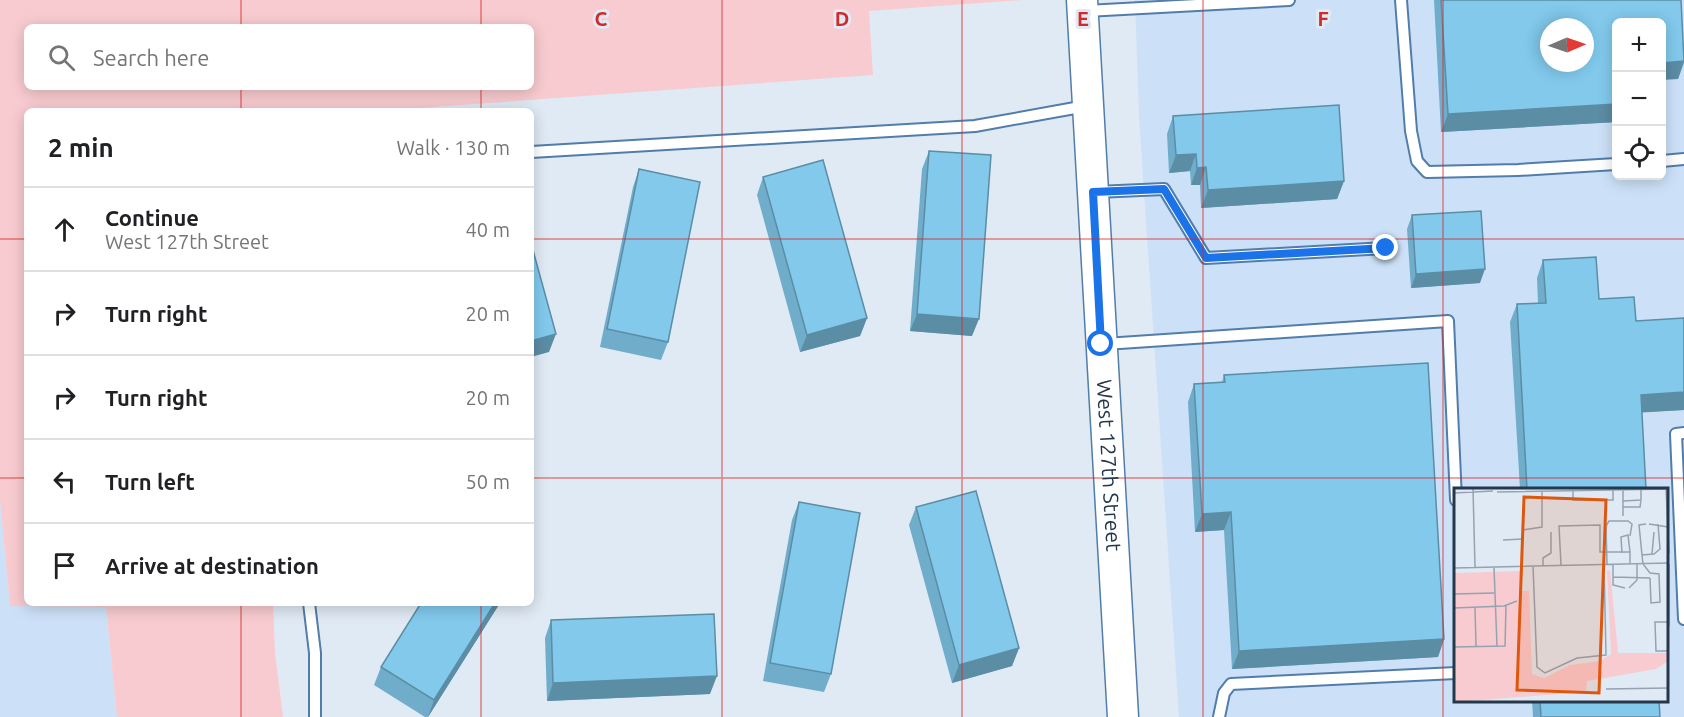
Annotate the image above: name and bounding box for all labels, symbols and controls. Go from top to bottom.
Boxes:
text: C [595,7,608,30]
text: D [835,7,849,30]
text: E [1077,7,1089,30]
text: F [1317,7,1329,30]
north arrow [1540,18,1594,72]
map controls [1612,18,1666,180]
button: + [1612,18,1666,72]
search box [24,24,534,90]
icon: search [45,41,78,74]
text: Search here [93,45,209,70]
button: − [1612,72,1666,126]
button: locate [1612,126,1666,180]
text: 2 min [48,133,114,162]
text: Walk · 130 m [397,136,510,159]
text: Continue [105,205,199,230]
icon: ahead [48,213,81,246]
text: 40 m [466,218,510,241]
text: West 127th Street [105,230,269,253]
route end [1372,234,1398,260]
icon: right [48,297,81,330]
text: Turn right [105,301,207,326]
text: 20 m [466,302,510,325]
route start [1087,330,1113,356]
street label: West 127th Street [1093,379,1126,552]
icon: right [48,381,81,414]
text: Turn right [105,385,207,410]
text: 20 m [466,386,510,409]
icon: left [48,465,81,498]
text: Turn left [105,469,195,494]
text: 50 m [466,470,510,493]
inset map [1454,488,1669,702]
icon: arrive [48,549,81,582]
text: Arrive at destination [105,553,319,578]

